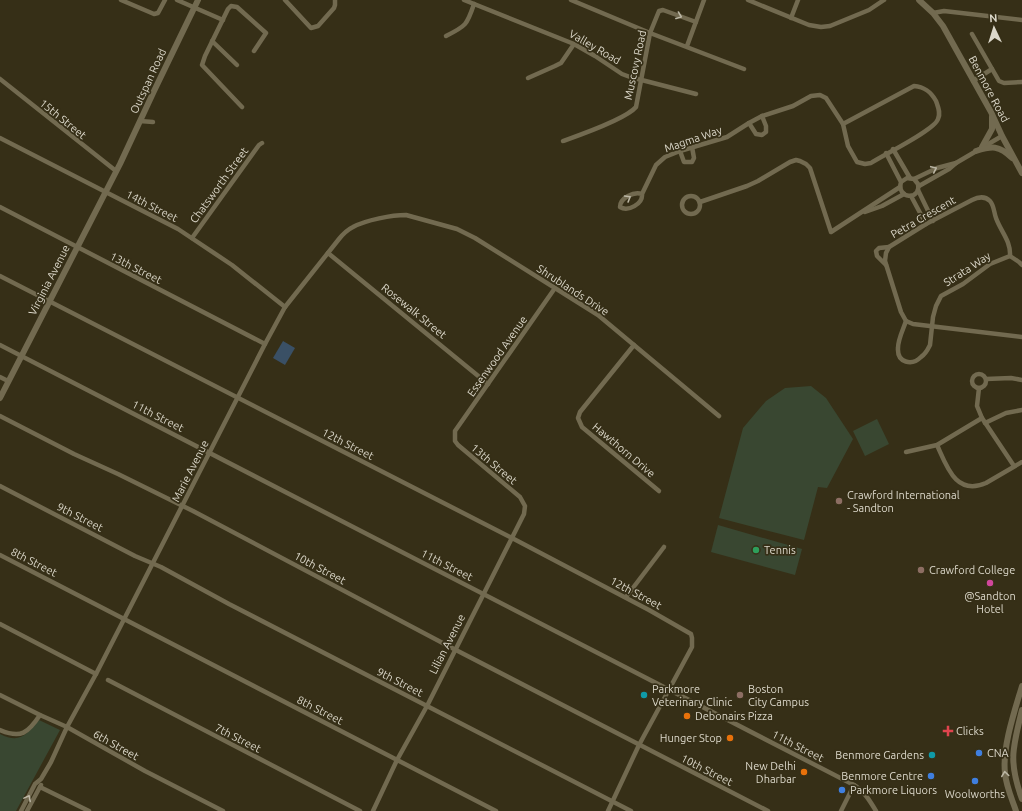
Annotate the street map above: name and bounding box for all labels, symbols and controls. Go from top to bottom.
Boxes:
north arrow [974,8,1014,48]
one-way arrow [676,12,683,20]
text: N [989,12,998,24]
street label: Valley Road [567,27,623,67]
street label: Muscovy Road [622,29,648,101]
street label: Outspan Road [128,47,168,115]
street label: Benmore Road [966,54,1012,124]
street label: 15th Street [37,97,89,142]
street label: Magma Way [663,123,724,154]
street label: Chatsworth Street [187,144,251,225]
one-way arrow [930,166,938,174]
street label: 14th Street [124,188,180,224]
street label: Petra Crescent [889,193,958,240]
one-way arrow [624,195,631,202]
street label: Virginia Avenue [26,243,72,317]
street label: Strata Way [941,249,993,289]
street label: 13th Street [108,250,164,286]
street label: Shrublands Drive [535,262,611,318]
street label: Rosewalk Street [379,281,449,341]
street label: Essenwood Avenue [465,313,529,399]
street label: 11th Street [130,398,186,434]
street label: Hawthorn Drive [590,420,658,480]
street label: 12th Street [320,426,376,462]
street label: Marie Avenue [169,438,211,504]
street label: 13th Street [469,441,520,487]
place label: Crawford International - Sandton [847,489,960,514]
marker: Crawford International - Sandton [834,496,844,506]
street label: 9th Street [55,500,106,534]
place label: Tennis [764,544,796,556]
street label: 8th Street [9,545,60,579]
marker: Tennis [751,545,761,555]
street label: 11th Street [419,547,475,583]
street label: 10th Street [292,549,348,587]
place label: Crawford College [929,564,1015,576]
marker: Crawford College [916,565,926,575]
street label: 12th Street [608,574,664,612]
marker: @Sandton Hotel [985,578,995,588]
place label: @Sandton Hotel [964,590,1016,615]
street label: Lilian Avenue [427,612,467,676]
street label: 9th Street [375,665,426,699]
place label: Parkmore Veterinary Clinic [652,683,732,708]
place label: Boston City Campus [748,683,809,708]
marker: Parkmore Veterinary Clinic [639,690,649,700]
marker: Boston City Campus [735,690,745,700]
street label: 8th Street [295,693,346,727]
place label: Debonairs Pizza [695,710,773,722]
marker: Debonairs Pizza [682,711,692,721]
street label: 7th Street [213,721,264,755]
place label: Clicks [956,725,984,737]
marker: Clicks [943,726,953,736]
street label: 6th Street [91,728,141,763]
street label: 11th Street [770,728,826,764]
place label: Hunger Stop [660,732,722,744]
marker: Hunger Stop [725,733,735,743]
place label: CNA [987,747,1010,759]
marker: CNA [974,748,984,758]
place label: Benmore Gardens [835,749,924,761]
marker: Benmore Gardens [927,750,937,760]
street label: 10th Street [679,752,735,788]
place label: New Delhi Dharbar [745,760,797,785]
marker: New Delhi Dharbar [799,767,809,777]
place label: Benmore Centre [841,770,923,782]
marker: Benmore Centre [926,771,936,781]
one-way arrow [1001,771,1010,777]
marker: Woolworths [970,776,980,786]
place label: Parkmore Liquors [850,784,937,796]
marker: Parkmore Liquors [837,785,847,795]
place label: Woolworths [945,788,1005,800]
one-way arrow [23,795,31,802]

